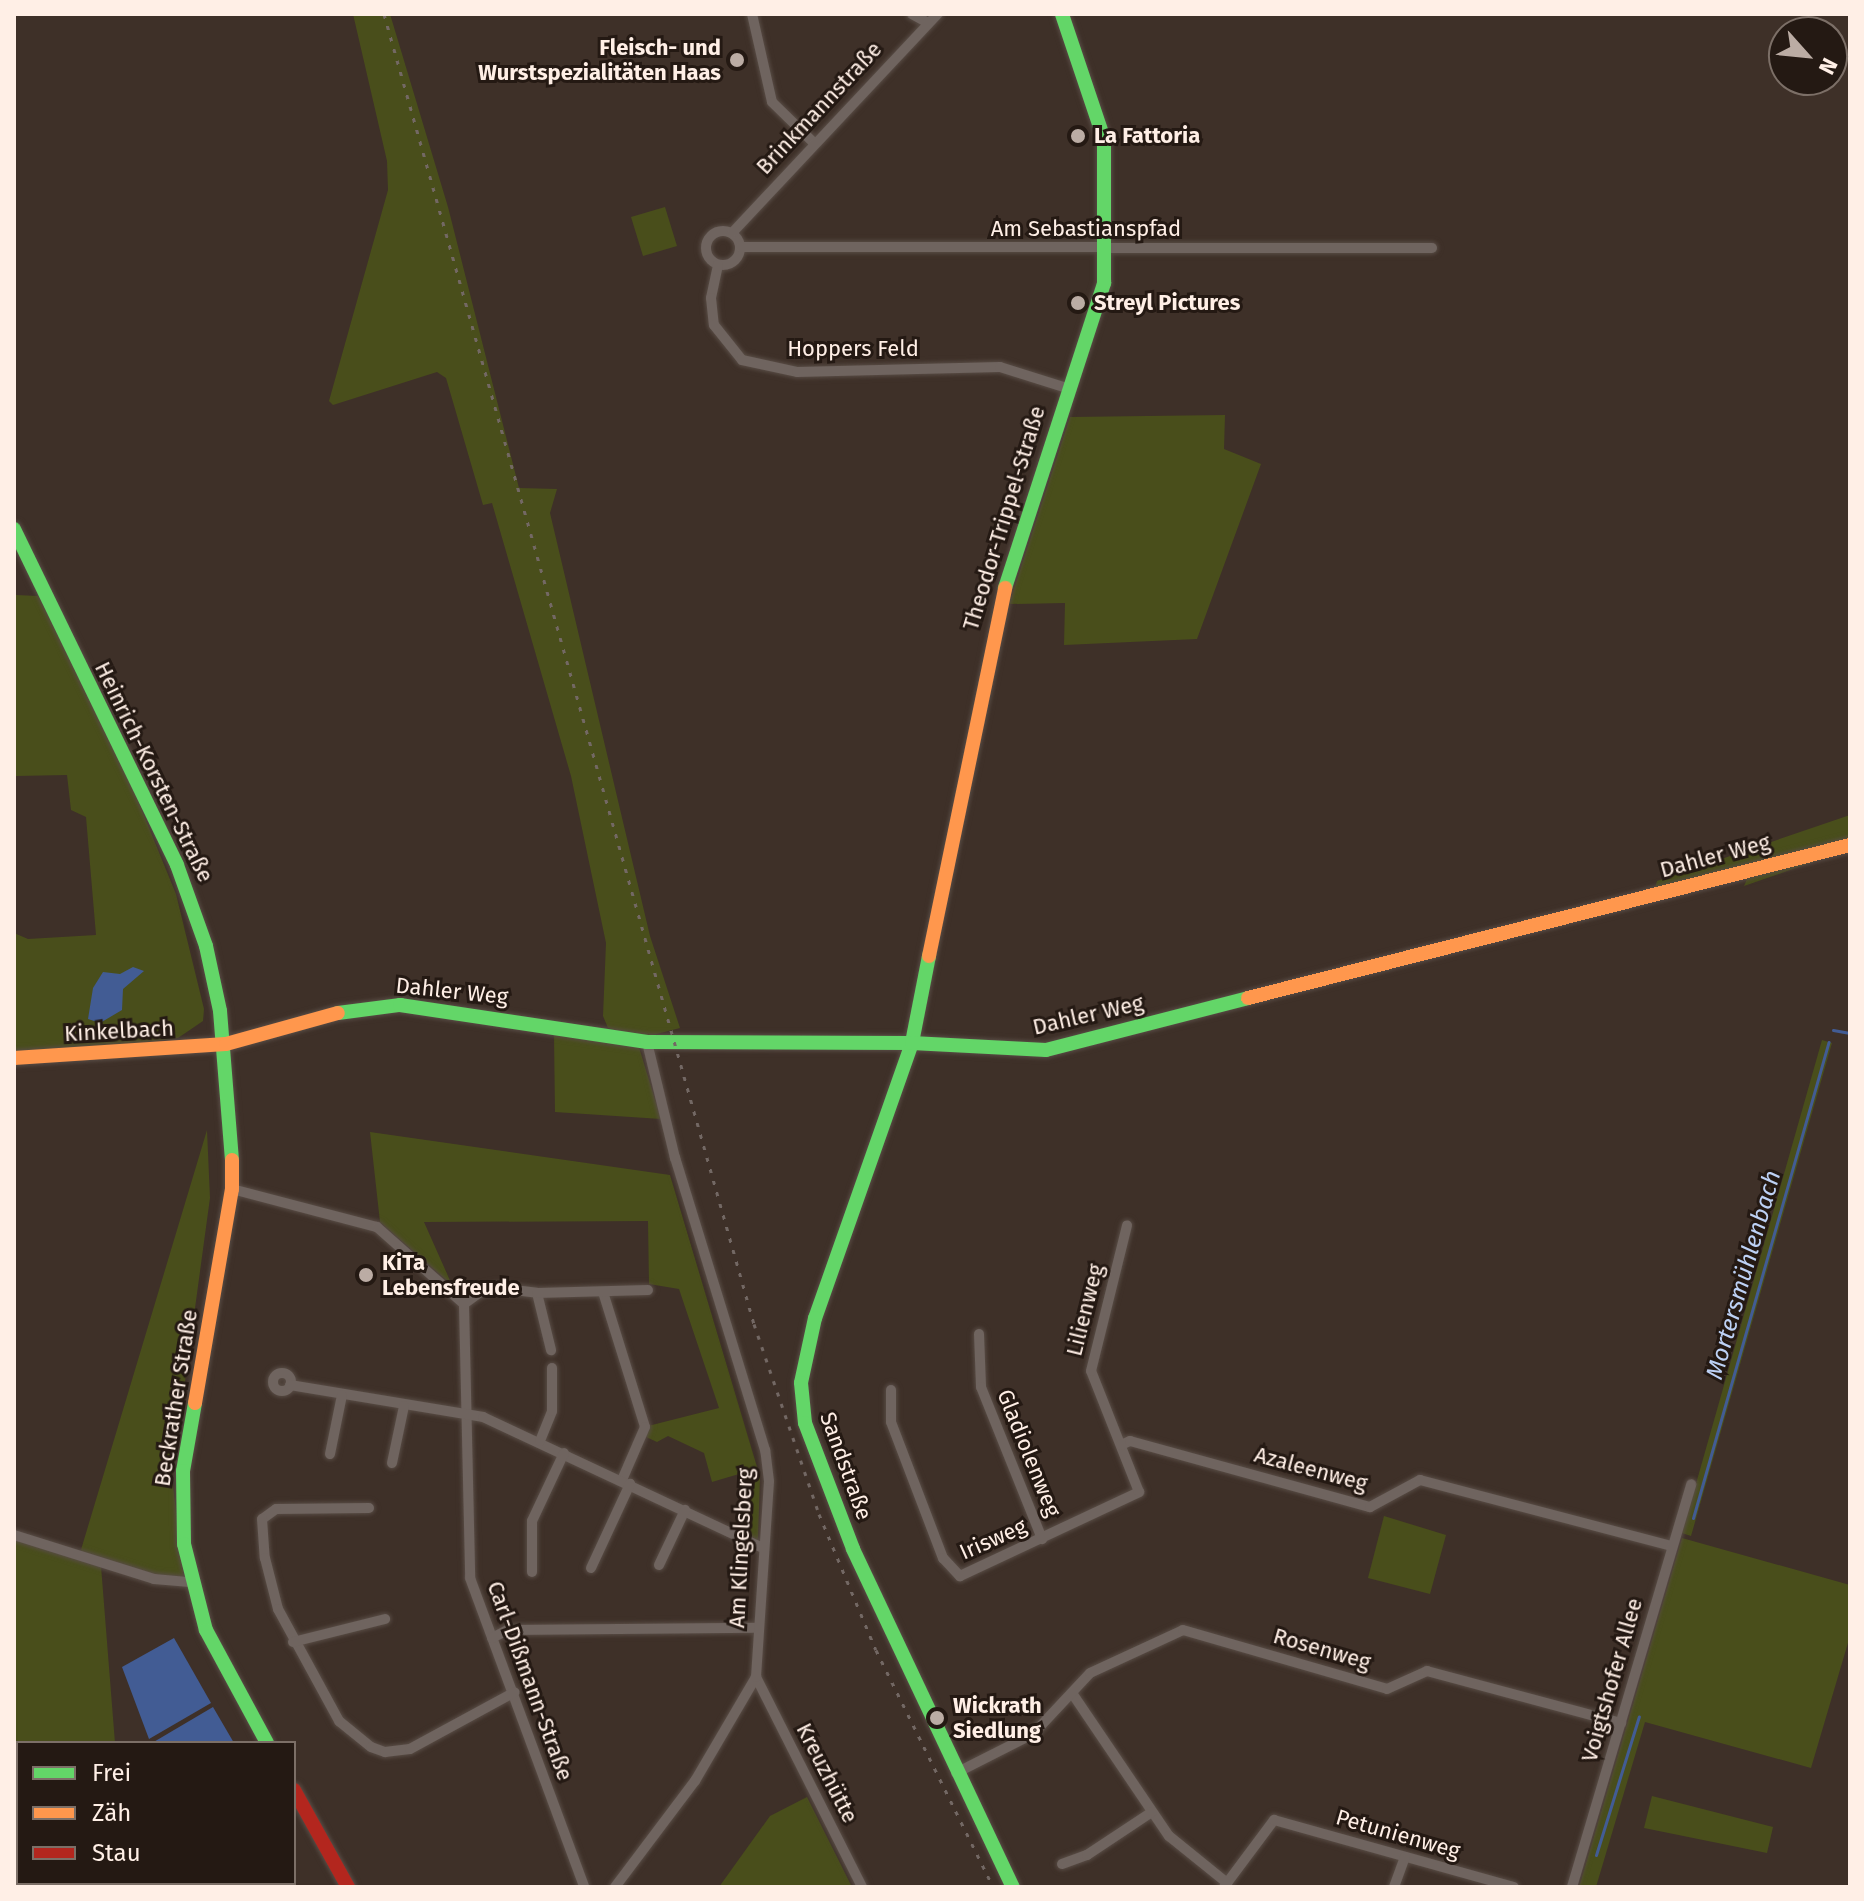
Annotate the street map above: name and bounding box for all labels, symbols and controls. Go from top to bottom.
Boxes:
north arrow [1768,16,1848,96]
place label: Fleisch- und Wurstspezialitäten Haas [478,34,721,86]
street label: Brinkmannstraße [751,36,887,180]
marker: Fleisch- und Wurstspezialitäten Haas [728,51,746,69]
text: N [1813,54,1843,79]
place label: La Fattoria [1094,123,1200,149]
marker: La Fattoria [1069,127,1087,145]
street label: Am Sebastianspfad [991,216,1181,242]
place label: Streyl Pictures [1094,290,1240,316]
marker: Streyl Pictures [1069,294,1087,312]
street label: Hoppers Feld [787,336,919,362]
street label: Theodor-Trippel-Straße [957,403,1051,633]
street label: Heinrich-Korsten-Straße [89,657,219,887]
street label: Dahler Weg [1657,829,1773,883]
street label: Dahler Weg [395,972,509,1010]
street label: Dahler Weg [1030,989,1146,1041]
street label: Kinkelbach [63,1015,175,1047]
water label: Mortersmühlenbach [1700,1167,1788,1383]
place label: KiTa Lebensfreude [382,1249,520,1300]
street label: Lilienweg [1061,1261,1109,1359]
marker: KiTa Lebensfreude [357,1266,375,1284]
street label: Beckrather Straße [149,1308,203,1488]
street label: Gladiolenweg [992,1386,1066,1520]
street label: Sandstraße [814,1408,878,1524]
street label: Azaleenweg [1252,1441,1370,1497]
street label: Am Klingelsberg [724,1467,758,1629]
street label: Irisweg [955,1513,1031,1565]
street label: Carl-Dißmann-Straße [482,1578,578,1784]
street label: Voigtshofer Allee [1576,1595,1648,1765]
street label: Rosenweg [1270,1623,1374,1675]
place label: Wickrath Siedlung [953,1692,1042,1744]
marker: Wickrath Siedlung [928,1709,946,1727]
street label: Kreuzhütte [791,1719,863,1827]
legend [16,1741,296,1885]
text: Frei [92,1759,131,1787]
text: Zäh [92,1799,131,1827]
street label: Petunienweg [1333,1804,1463,1864]
text: Stau [92,1839,141,1867]

